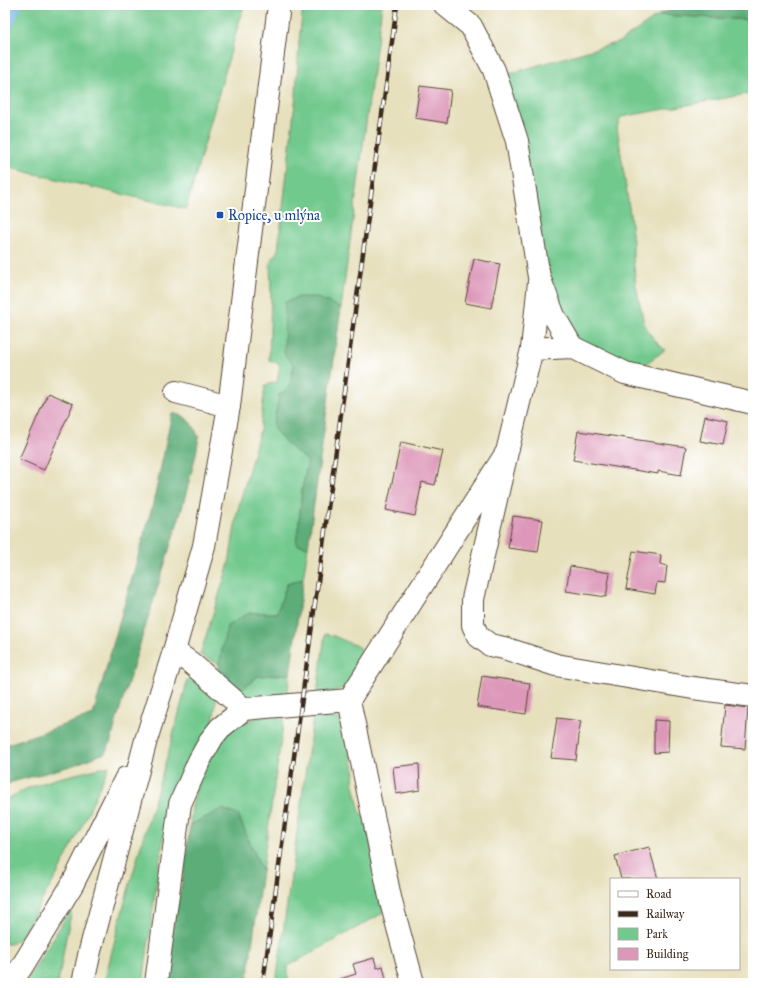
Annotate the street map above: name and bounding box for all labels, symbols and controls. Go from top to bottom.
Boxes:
place label: Ropice, u mlýna [228,207,320,224]
marker: Ropice, u mlýna [215,210,225,220]
legend [610,878,740,970]
text: Road [646,887,672,901]
text: Railway [646,907,685,921]
text: Park [646,927,668,941]
text: Building [646,947,689,962]

